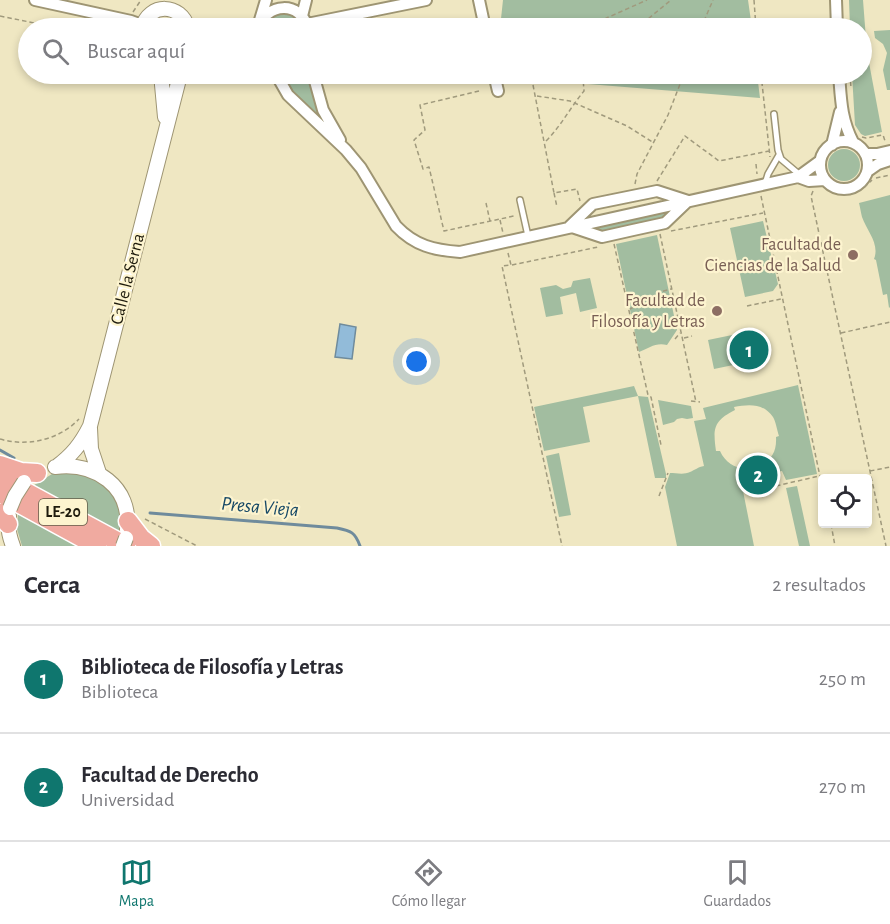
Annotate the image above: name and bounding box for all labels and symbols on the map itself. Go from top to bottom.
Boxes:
street label: Calle la Serna [108,231,148,327]
place label: Facultad de Ciencias de la Salud [705,236,841,275]
marker: Facultad de Ciencias de la Salud [846,248,860,262]
place label: Facultad de Filosofía y Letras [591,292,705,331]
marker: Facultad de Filosofía y Letras [710,304,724,318]
pin: 1 [730,328,768,372]
your location [402,347,431,376]
pin: 2 [738,452,777,498]
water label: Presa Vieja [220,494,300,520]
road number: LE-20 [39,499,87,525]

